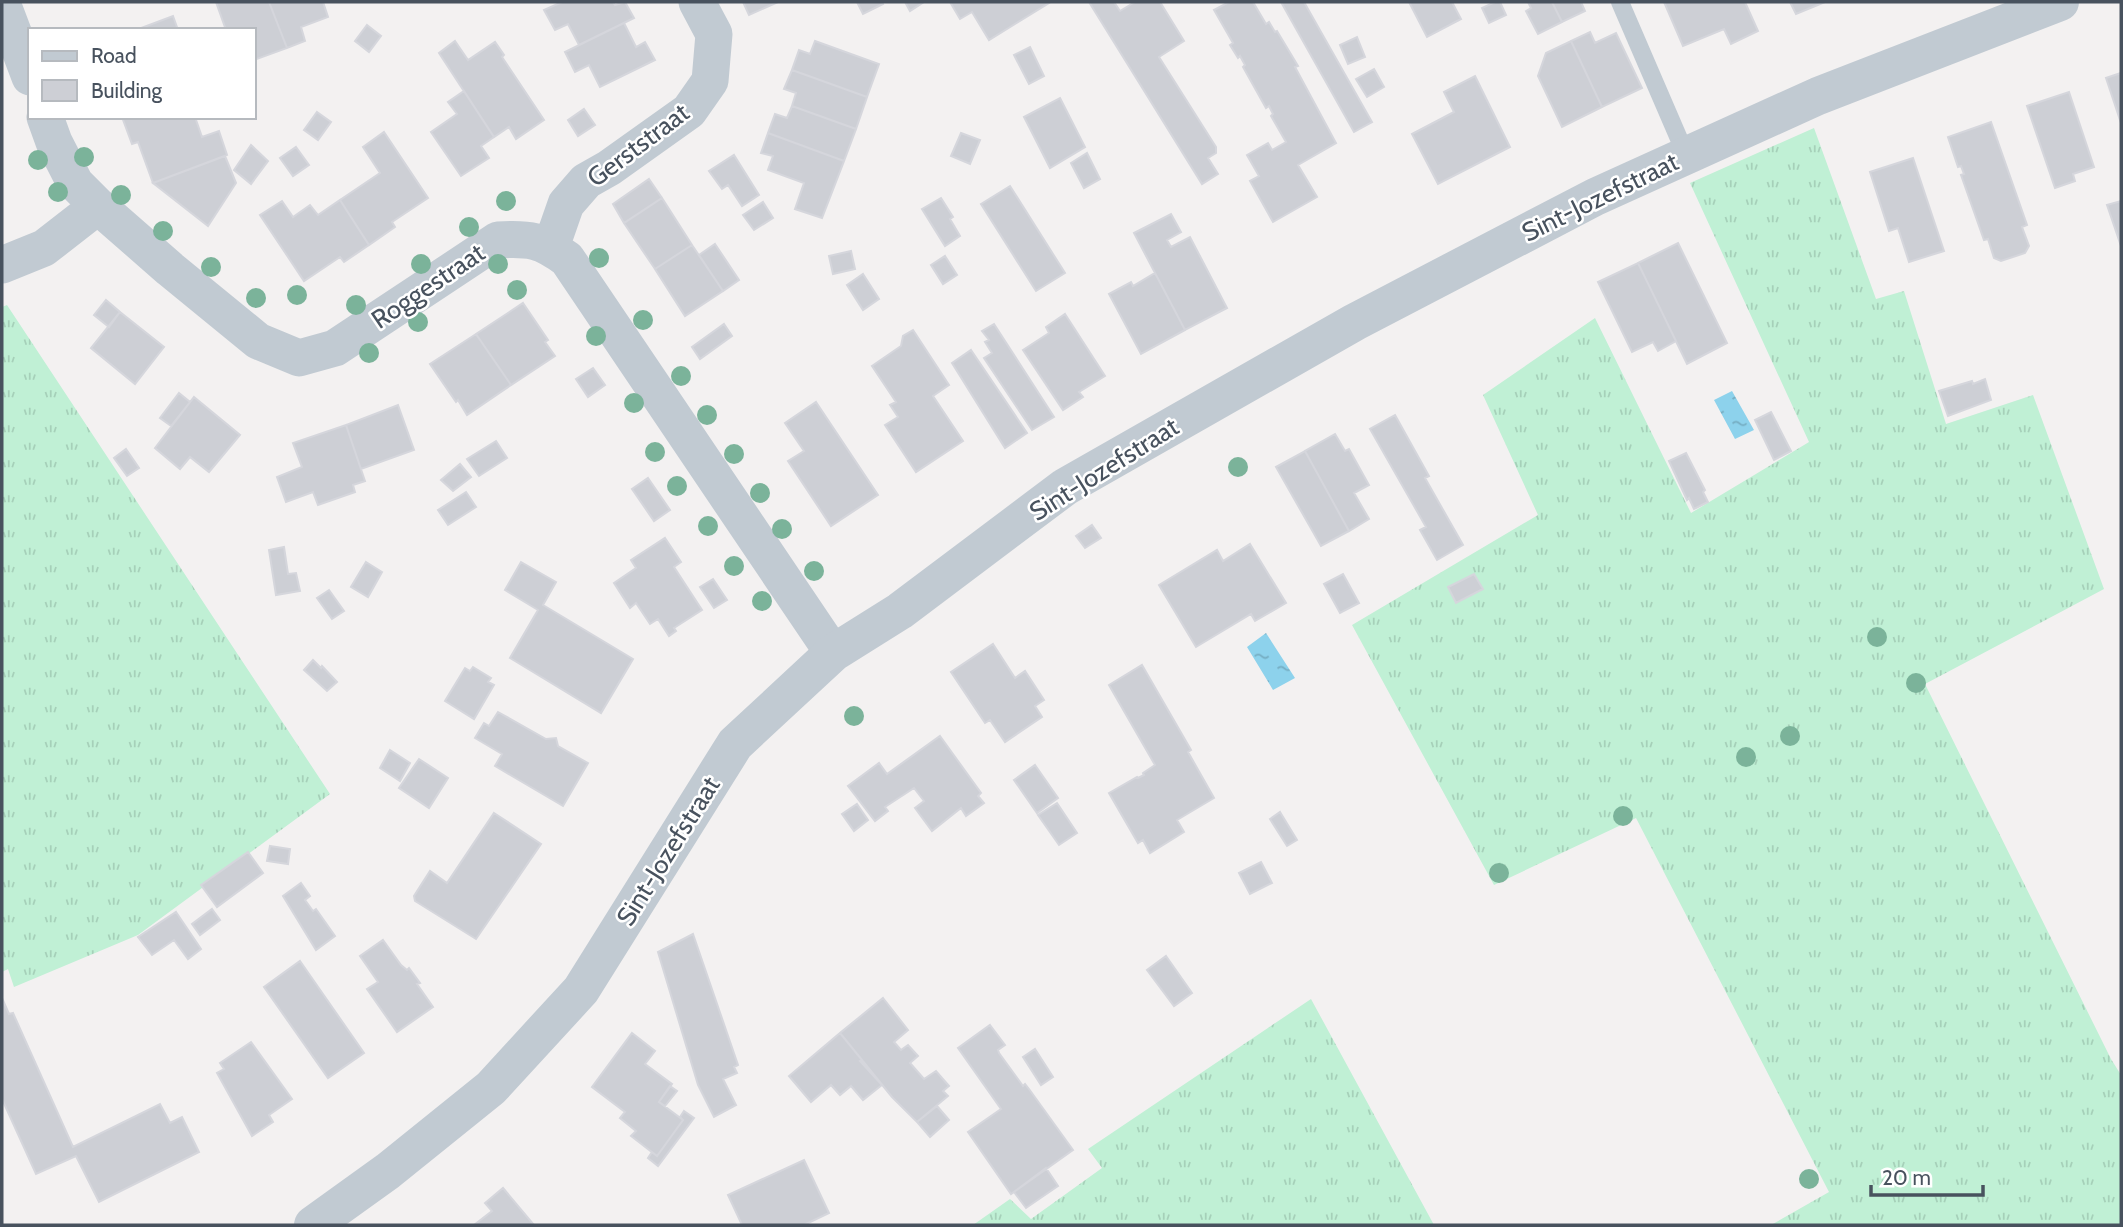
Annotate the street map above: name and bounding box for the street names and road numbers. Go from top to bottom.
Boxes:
street label: Gerststraat [581,96,696,194]
street label: Sint-Jozefstraat [1517,145,1684,249]
street label: Roggestraat [365,236,491,336]
street label: Sint-Jozefstraat [1023,410,1185,528]
street label: Sint-Jozefstraat [609,770,727,932]

